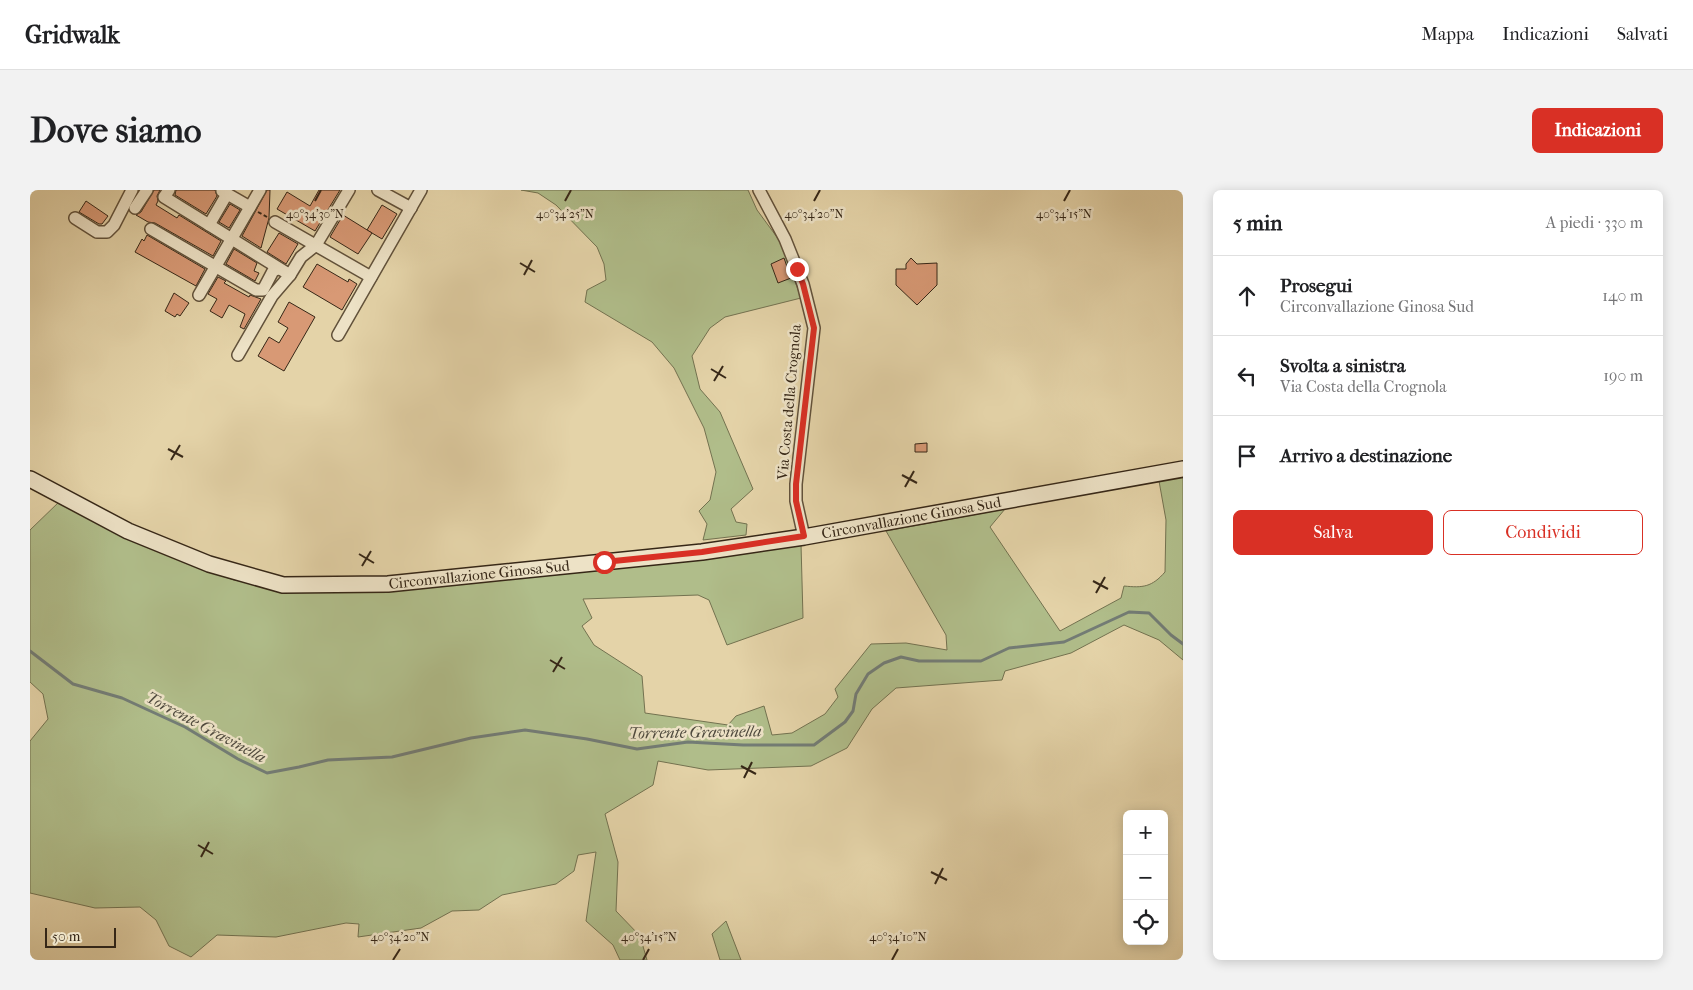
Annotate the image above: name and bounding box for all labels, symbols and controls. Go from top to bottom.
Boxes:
text: Gridwalk [25,21,120,49]
text: Mappa [1421,24,1474,45]
text: Indicazioni [1502,24,1589,45]
text: Salvati [1617,24,1668,45]
button: Indicazioni [1532,108,1663,153]
text: Dove siamo [30,110,202,151]
text: 40°34'30"N [286,207,344,221]
text: 40°34'25"N [536,207,594,221]
text: 40°34'20"N [784,207,844,221]
text: 40°34'15"N [1036,207,1092,221]
text: 5 min [1233,211,1282,235]
text: A piedi · 330 m [1546,213,1643,232]
route end [786,258,809,281]
text: Prosegui [1280,275,1352,297]
icon: ahead [1233,282,1261,310]
text: 140 m [1602,286,1643,305]
text: Circonvallazione Ginosa Sud [1280,297,1474,316]
street label: Via Costa della Crognola [773,322,805,482]
text: Svolta a sinistra [1280,355,1406,377]
icon: left [1233,362,1261,390]
text: 190 m [1603,366,1643,385]
text: Via Costa della Crognola [1280,377,1447,396]
icon: arrive [1233,442,1261,470]
text: Arrivo a destinazione [1280,445,1452,467]
street label: Circonvallazione Ginosa Sud [820,493,1003,543]
button: Salva [1233,510,1433,555]
button: Condividi [1443,510,1643,555]
route start [593,551,616,574]
street label: Circonvallazione Ginosa Sud [388,556,571,593]
water label: Torrente Gravinella [143,687,269,767]
water label: Torrente Gravinella [628,721,762,743]
map controls [1123,810,1168,945]
button: + [1123,810,1168,855]
button: − [1123,855,1168,900]
button: locate [1123,900,1168,945]
scale bar [45,925,116,948]
text: 50 m [52,928,80,945]
text: 40°34'20"N [370,930,430,944]
text: 40°34'15"N [621,930,677,944]
text: 40°34'10"N [869,930,927,944]

